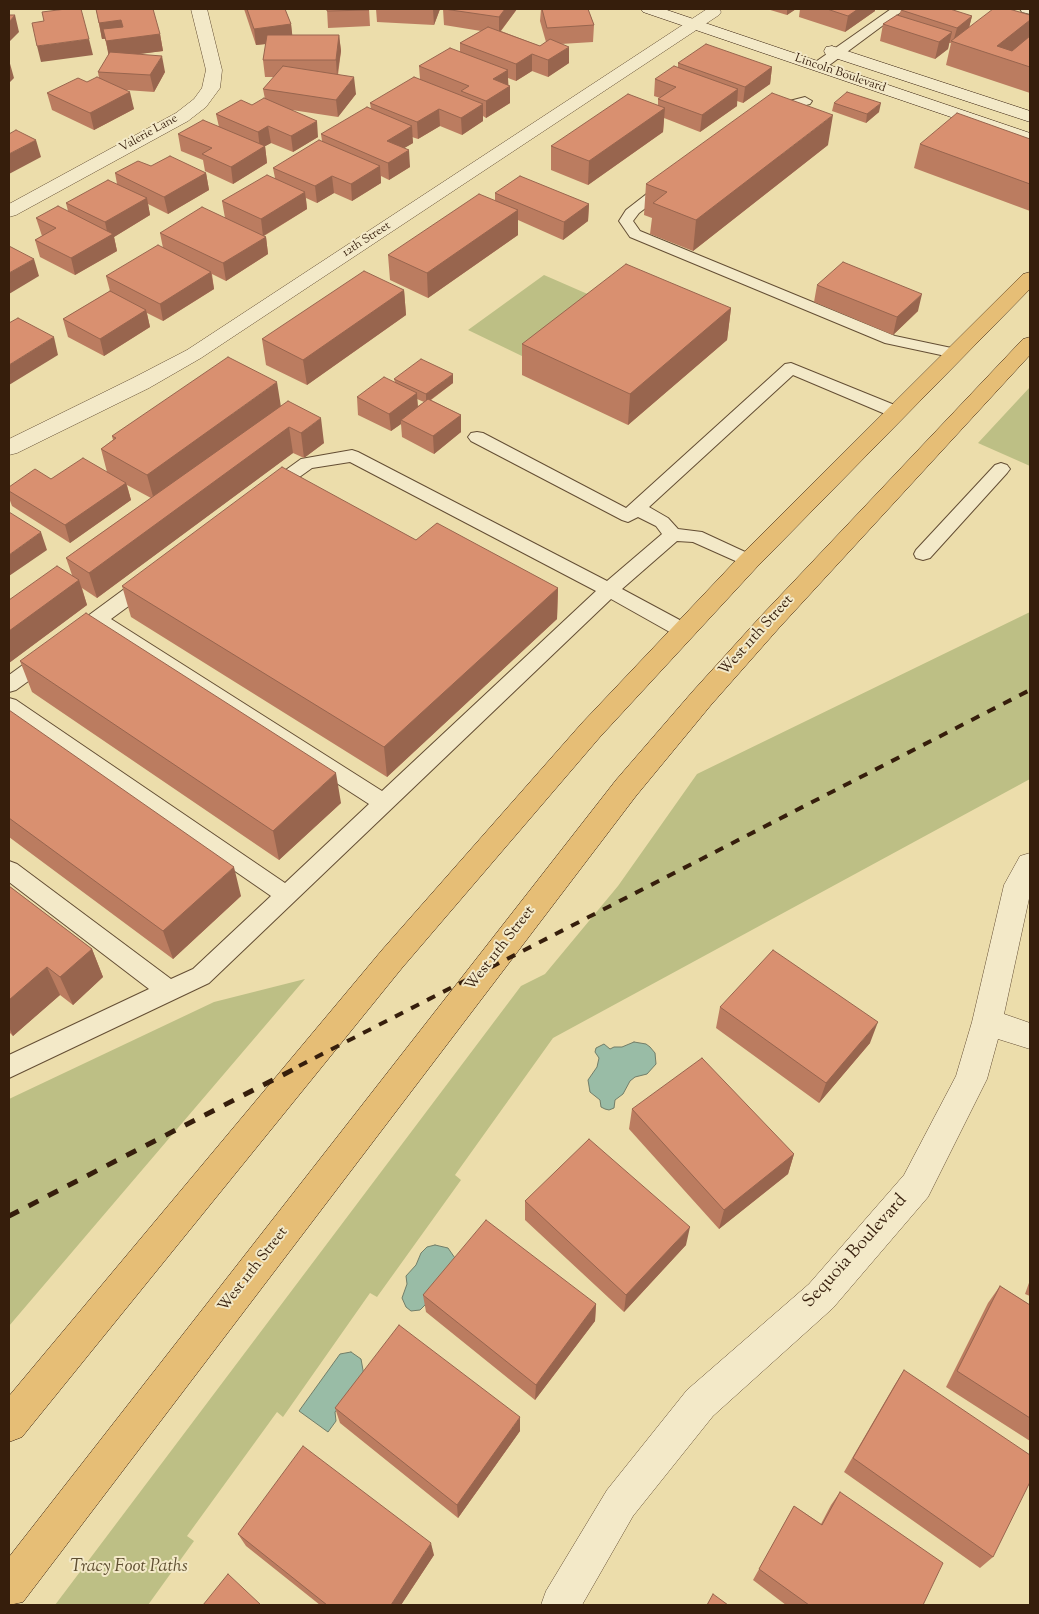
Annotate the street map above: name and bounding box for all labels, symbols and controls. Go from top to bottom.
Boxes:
street label: Lincoln Boulevard [793,52,887,96]
street label: Valerie Lane [117,112,181,156]
street label: 12th Street [340,219,394,261]
street label: West 11th Street [716,592,798,680]
street label: West 11th Street [462,903,540,995]
street label: Sequoia Boulevard [799,1191,913,1313]
street label: West 11th Street [215,1224,293,1316]
park label: Tracy Foot Paths [70,1557,188,1579]

